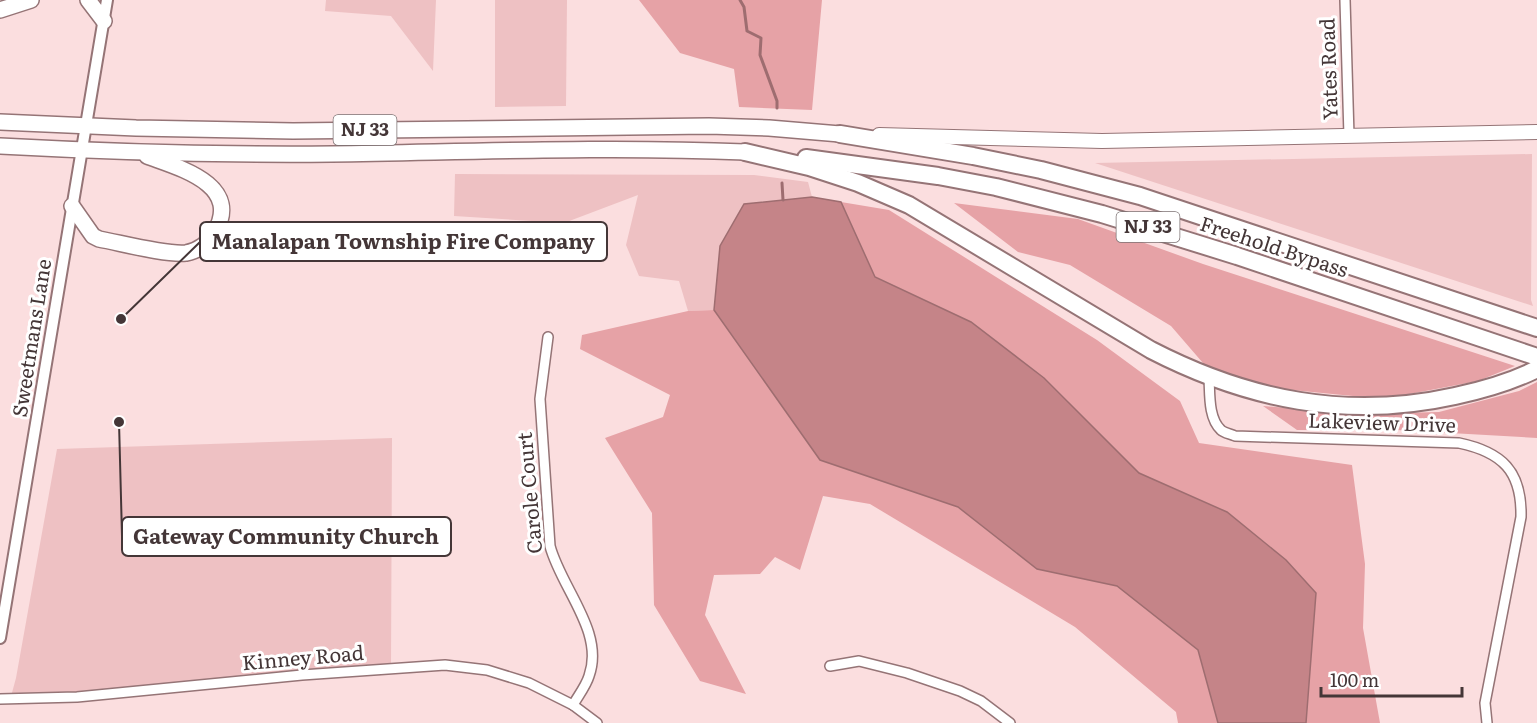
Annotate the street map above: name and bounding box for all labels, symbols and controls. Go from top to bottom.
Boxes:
street label: Yates Road [1310,18,1344,121]
road number: NJ 33 [334,115,397,145]
street label: Freehold Bypass [1197,207,1353,283]
road number: NJ 33 [1116,212,1180,242]
callout: Manalapan Township Fire Company [200,222,607,261]
text: Manalapan Township Fire Company [211,224,595,255]
street label: Sweetmans Lane [3,256,57,419]
street label: Lakeview Drive [1308,403,1457,439]
street label: Carole Court [508,431,548,555]
callout: Gateway Community Church [122,517,451,556]
text: Gateway Community Church [133,519,439,550]
street label: Kinney Road [241,636,365,676]
scale bar [1321,660,1462,698]
text: 100 m [1330,666,1379,693]

